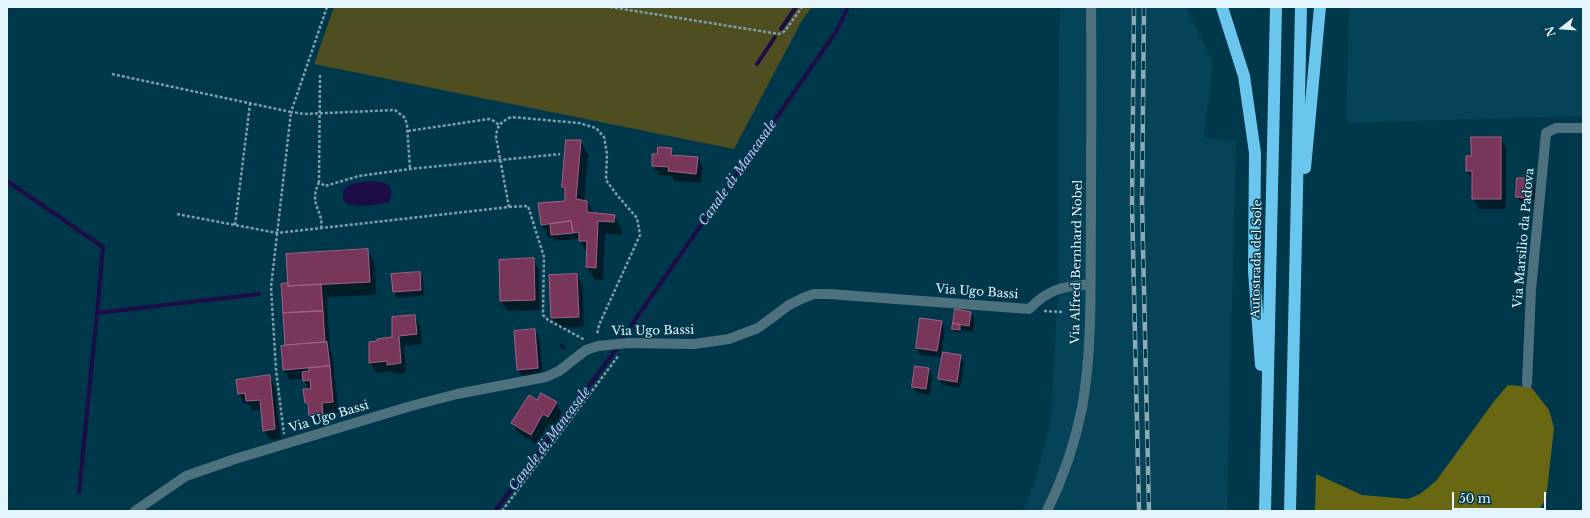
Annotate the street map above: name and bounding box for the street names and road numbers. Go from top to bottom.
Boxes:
street label: Via Marsilio da Padova [1511,168,1537,308]
street label: Via Alfred Bernhard Nobel [1068,180,1086,344]
street label: Autostrada del Sole [1249,200,1265,318]
street label: Via Ugo Bassi [935,282,1019,302]
street label: Via Ugo Bassi [612,323,694,339]
street label: Via Ugo Bassi [287,398,371,436]

